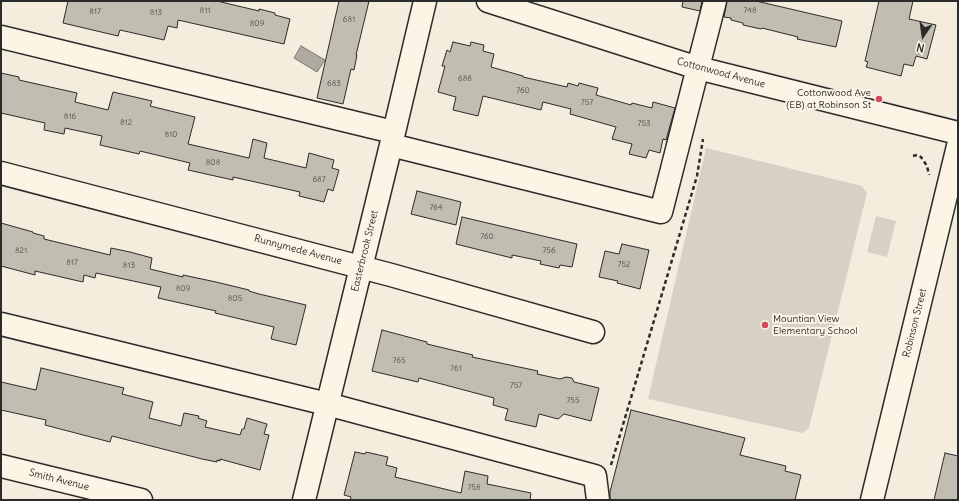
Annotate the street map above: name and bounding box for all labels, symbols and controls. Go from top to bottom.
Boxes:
house number: 811 [200,6,210,16]
house number: 748 [744,6,756,16]
house number: 817 [89,7,101,17]
house number: 813 [150,8,162,18]
house number: 681 [343,15,355,25]
north arrow [903,16,943,56]
house number: 809 [250,19,264,29]
text: N [915,40,926,55]
street label: Cottonwood Avenue [676,55,766,91]
house number: 688 [458,74,472,84]
house number: 683 [327,79,341,89]
house number: 760 [516,86,530,96]
place label: Cottonwood Ave (EB) at Robinson St [786,87,871,110]
marker: Cottonwood Ave (EB) at Robinson St [874,94,884,104]
house number: 757 [581,98,593,108]
house number: 816 [64,112,76,122]
house number: 812 [120,118,132,128]
house number: 753 [637,119,651,129]
house number: 810 [164,130,178,140]
house number: 808 [206,158,220,168]
house number: 687 [312,175,326,185]
house number: 764 [429,203,443,213]
street label: Easterbrook Street [349,209,381,293]
street label: Runnymede Avenue [253,232,343,268]
house number: 760 [480,232,494,242]
house number: 821 [15,246,27,256]
house number: 756 [542,246,556,256]
house number: 817 [66,258,78,268]
house number: 752 [618,260,630,270]
house number: 813 [123,261,135,271]
house number: 809 [176,284,190,294]
street label: Robinson Street [901,287,929,359]
house number: 805 [228,294,242,304]
place label: Mountian View Elementary School [773,313,857,336]
marker: Mountian View Elementary School [760,320,770,330]
house number: 765 [392,356,406,366]
house number: 761 [450,364,462,374]
house number: 757 [510,381,522,391]
house number: 755 [566,396,580,406]
street label: Smith Avenue [28,467,90,493]
house number: 758 [467,483,481,493]

